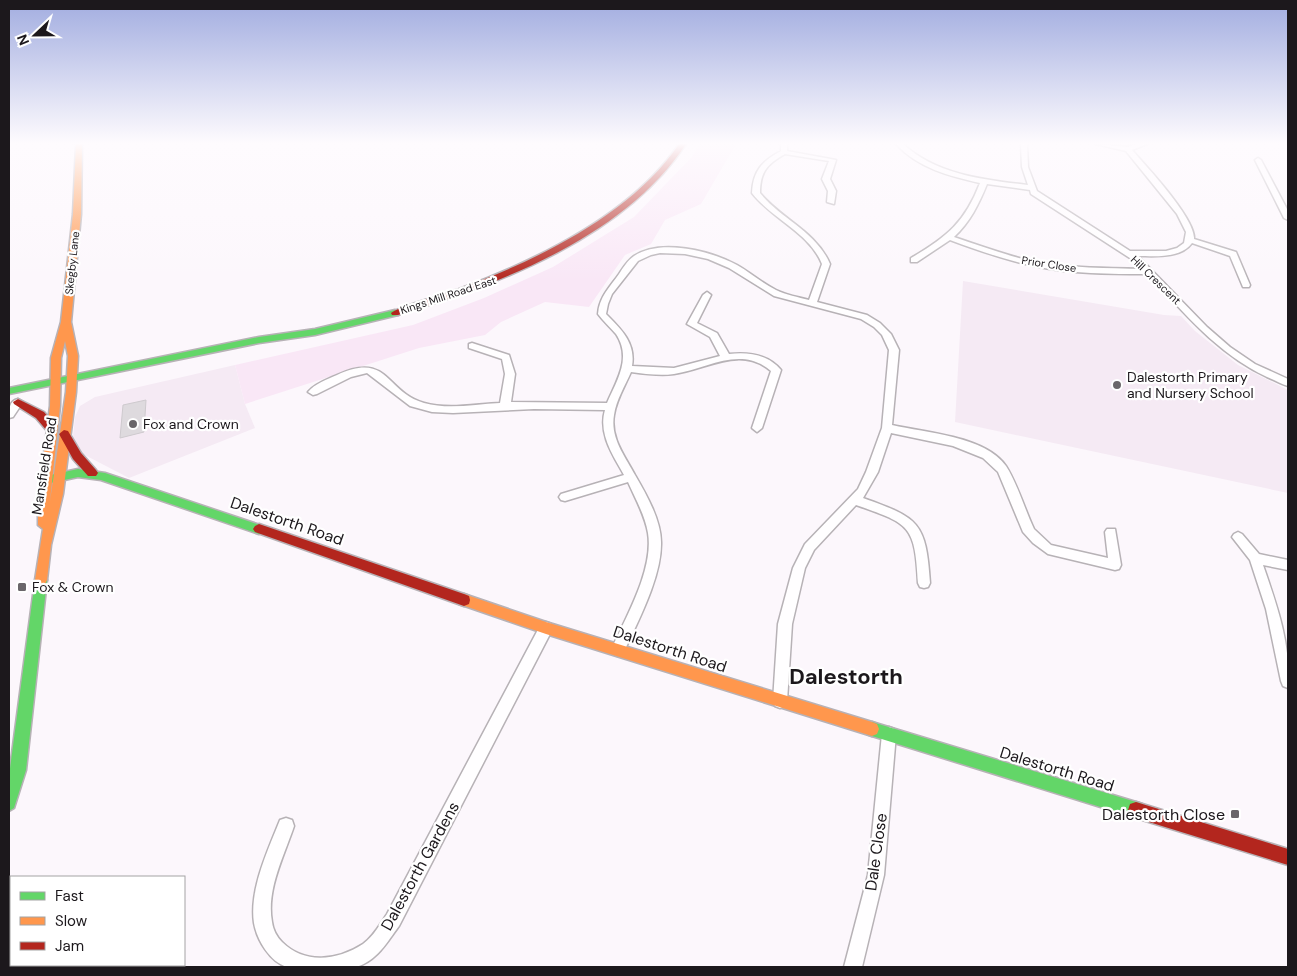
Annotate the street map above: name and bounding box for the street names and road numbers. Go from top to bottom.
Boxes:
street label: Skegby Lane [62,231,82,295]
street label: Prior Close [1021,253,1077,275]
street label: Hill Crescent [1128,253,1184,307]
street label: Kings Mill Road East [398,273,498,317]
street label: Mansfield Road [27,416,61,516]
street label: Dalestorth Road [228,492,346,550]
street label: Dalestorth Road [610,621,730,677]
street label: Dalestorth Road [997,742,1117,796]
street label: Dalestorth Gardens [376,798,464,934]
street label: Dale Close [860,812,892,892]

